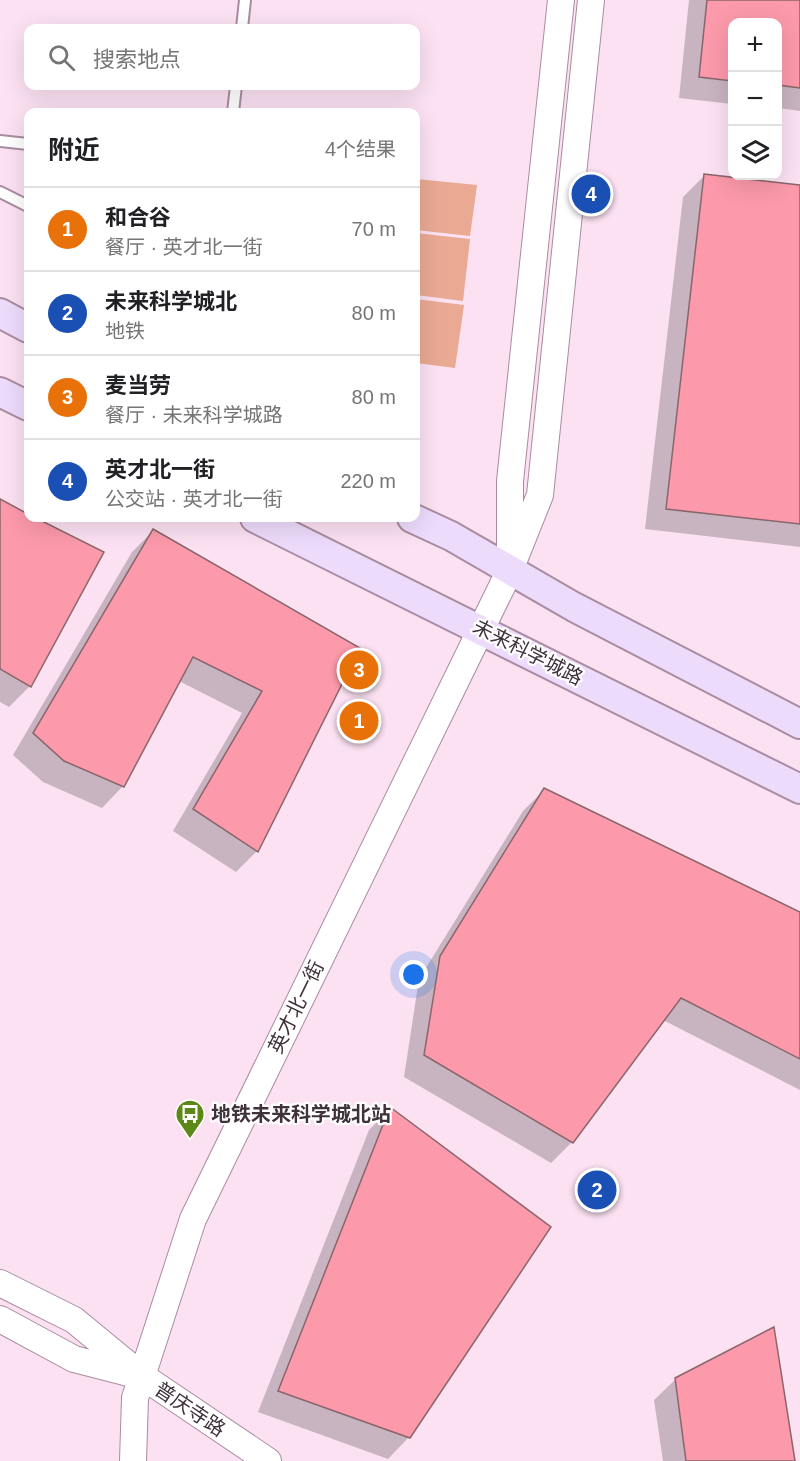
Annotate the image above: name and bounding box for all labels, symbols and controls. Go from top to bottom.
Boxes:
map controls [728,18,782,180]
button: + [728,18,782,72]
search box [24,24,420,90]
icon: search [45,41,78,74]
text: 搜索地点 [93,47,181,72]
button: − [728,72,782,126]
button: layers [728,126,782,180]
text: 附近 [48,135,100,165]
text: 4个结果 [325,138,396,160]
pin: 4 [572,172,610,216]
text: 和合谷 [105,205,171,230]
text: 1 [62,218,73,240]
text: 70 m [352,218,396,240]
text: 餐厅 · 英才北一街 [105,236,263,258]
text: 未来科学城北 [105,289,237,314]
text: 2 [62,302,73,324]
text: 80 m [352,302,396,324]
text: 地铁 [105,320,145,342]
text: 麦当劳 [105,373,171,398]
text: 3 [62,386,73,408]
text: 80 m [352,386,396,408]
text: 餐厅 · 未来科学城路 [105,404,283,426]
text: 英才北一街 [105,457,215,482]
text: 4 [62,470,73,492]
text: 220 m [340,470,396,492]
text: 公交站 · 英才北一街 [105,488,283,510]
street label: 未来科学城路 [470,615,586,689]
pin: 3 [340,648,378,692]
pin: 1 [340,698,378,744]
street label: 英才北一街 [264,957,328,1057]
your location [399,960,428,989]
bus stop icon: 地铁未来科学城北站 [174,1098,206,1140]
place label: 地铁未来科学城北站 [211,1103,391,1125]
pin: 2 [578,1168,616,1212]
street label: 普庆寺路 [151,1378,229,1440]

